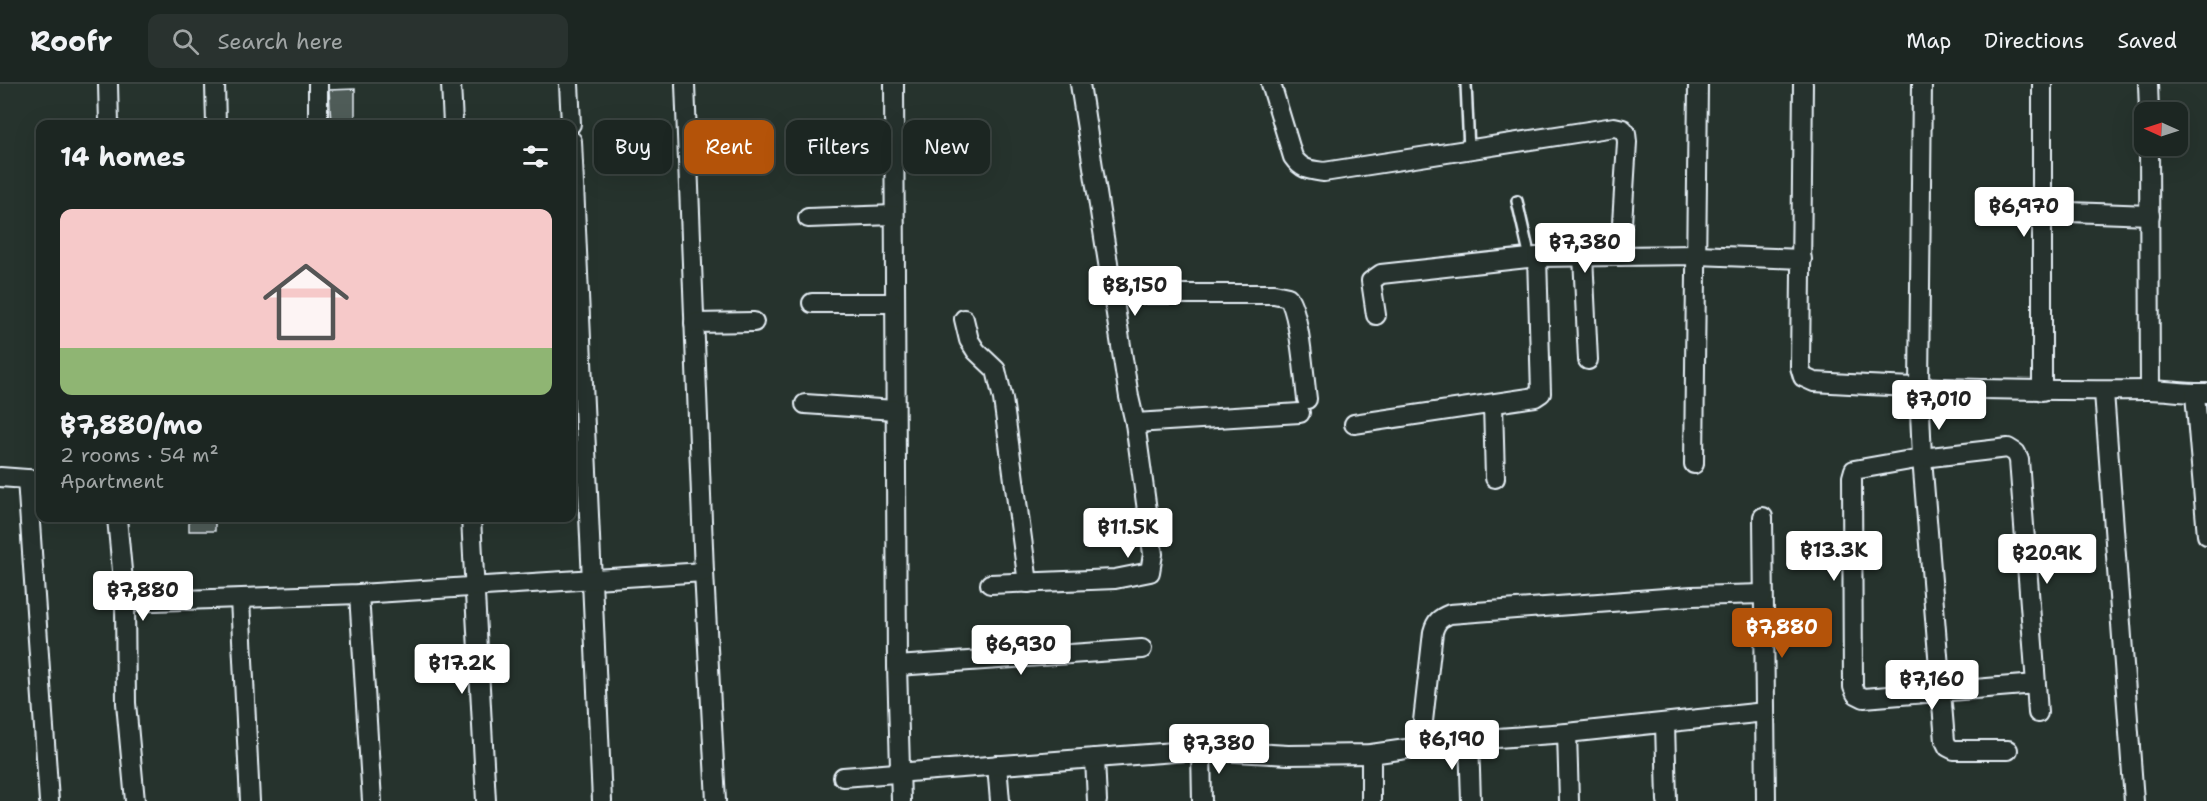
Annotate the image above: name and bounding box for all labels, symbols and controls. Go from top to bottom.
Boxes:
search box [148,14,568,68]
text: Roofr [30,22,112,60]
icon: search [169,25,202,58]
text: Search here [217,27,343,56]
text: Map [1906,27,1951,55]
text: Directions [1984,27,2084,55]
text: Saved [2117,27,2177,55]
north arrow [2134,102,2188,156]
map controls [2134,102,2188,156]
chip: Buy [594,120,672,174]
chip: Rent [684,120,774,174]
chip: Filters [786,120,891,174]
chip: New [903,120,990,174]
text: 14 homes [60,139,186,174]
icon: filters [519,140,552,173]
pin: ฿6,970 [1975,187,2073,238]
text: ฿6,970 [1989,193,2059,219]
pin: ฿7,380 [1536,223,1634,274]
text: ฿7,380 [1549,229,1621,255]
icon: home [252,248,360,356]
pin: ฿8,150 [1086,266,1184,317]
text: ฿8,150 [1103,272,1167,298]
pin: ฿7,010 [1890,380,1988,431]
text: ฿7,010 [1906,386,1972,412]
text: ฿7,880/mo [60,407,203,442]
text: 2 rooms · 54 m² [60,442,219,468]
text: Apartment [60,468,164,494]
pin: ฿11.5K [1079,508,1177,559]
text: ฿11.5K [1097,514,1159,540]
pin: ฿13.3K [1785,531,1883,582]
pin: ฿20.9K [1998,534,2096,585]
text: ฿13.3K [1800,537,1868,563]
text: ฿20.9K [2012,540,2082,566]
pin: ฿7,880 [94,571,192,622]
text: ฿7,880 [107,577,179,603]
pin: ฿7,880 [1733,608,1831,659]
text: ฿7,880 [1746,614,1818,640]
pin: ฿6,930 [972,625,1070,676]
text: ฿6,930 [986,631,1056,657]
pin: ฿17.2K [413,644,511,695]
text: ฿17.2K [429,650,495,676]
pin: ฿7,160 [1883,660,1981,711]
text: ฿7,160 [1900,666,1964,692]
pin: ฿6,190 [1403,720,1501,771]
pin: ฿7,380 [1170,724,1268,775]
text: ฿6,190 [1419,726,1485,752]
text: ฿7,380 [1183,730,1255,756]

